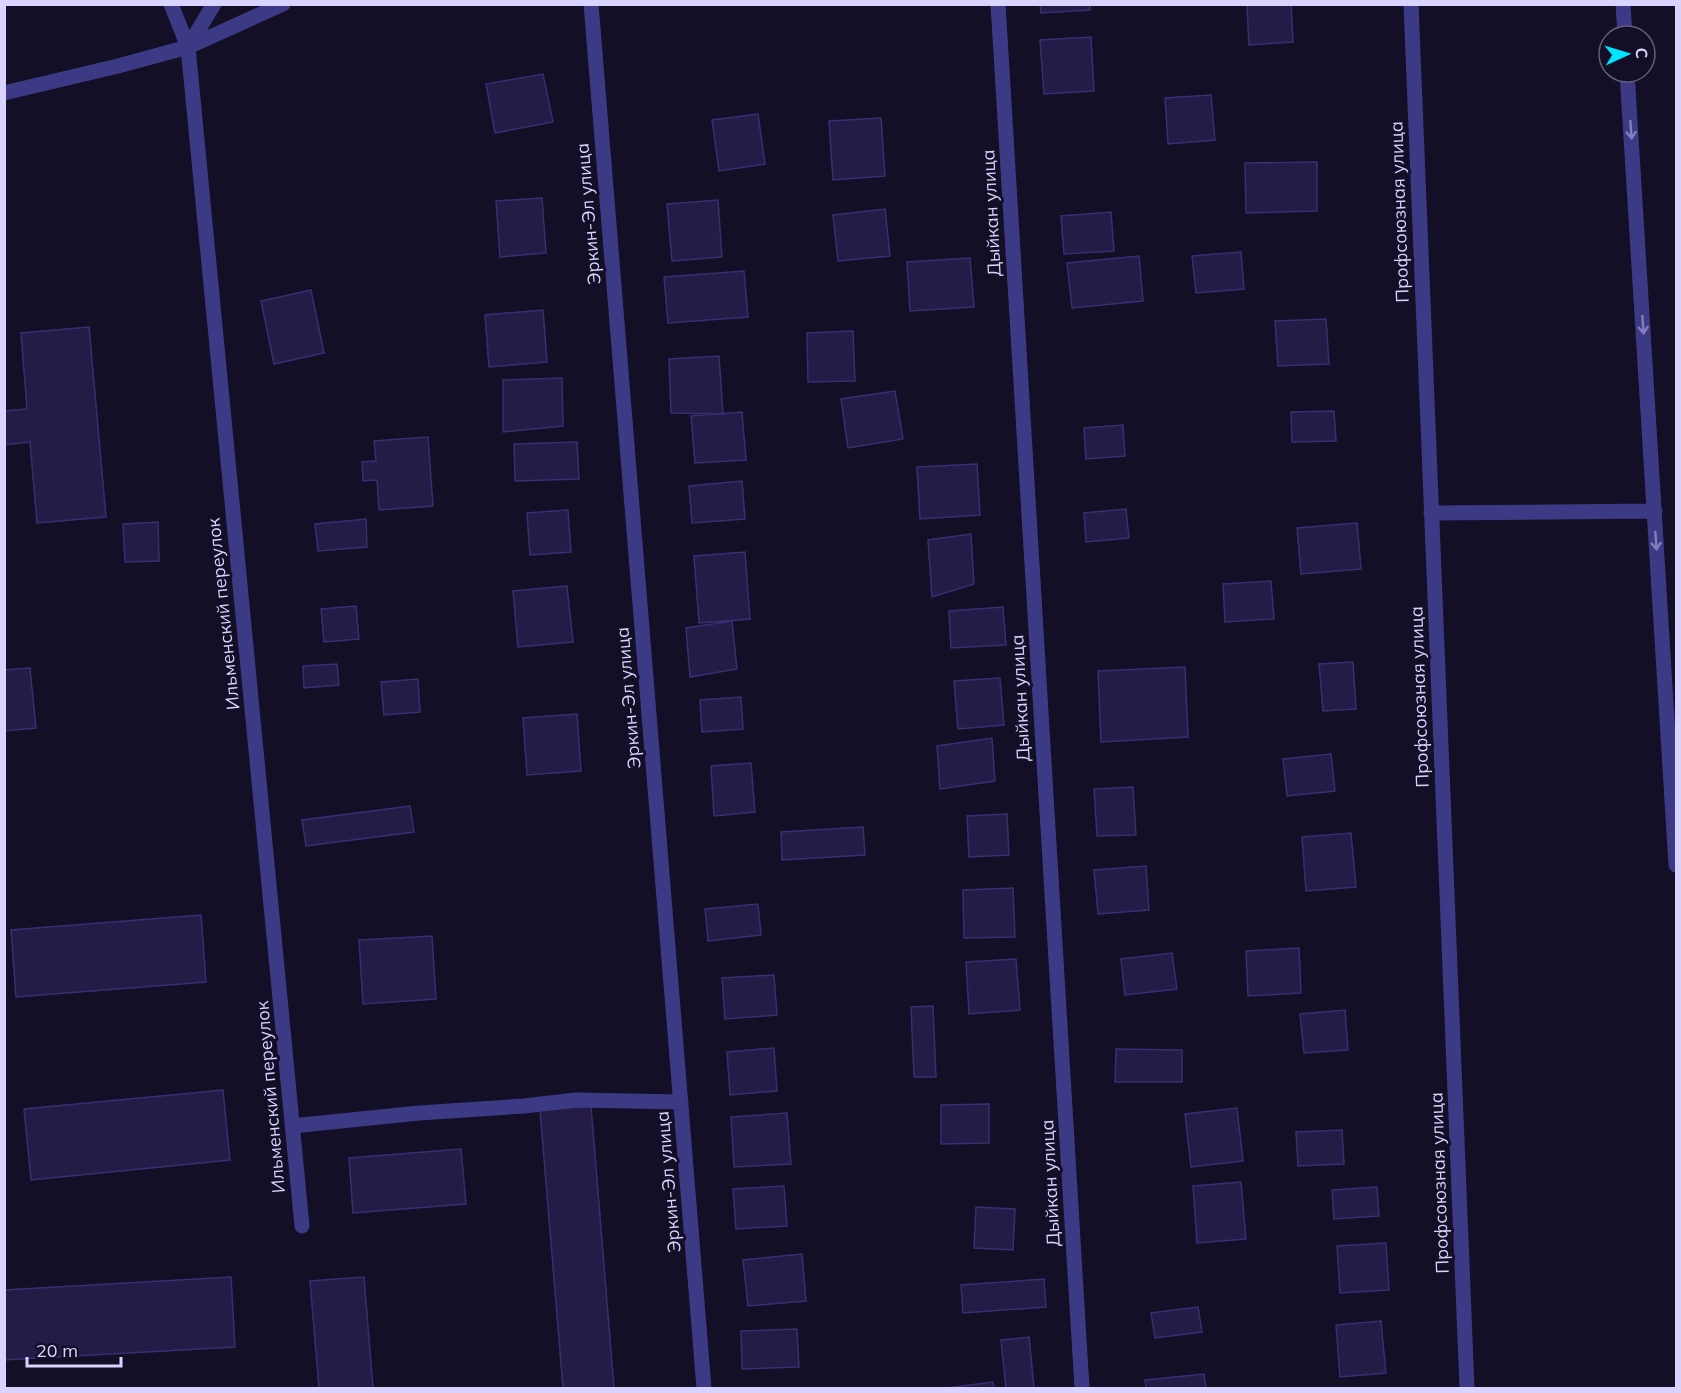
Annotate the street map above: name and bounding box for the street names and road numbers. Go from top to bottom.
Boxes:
street label: Профсоюзная улица [1384,121,1414,303]
street label: Эркин-Эл улица [570,142,606,286]
street label: Дыйкан улица [976,149,1006,277]
street label: Ильменский переулок [201,516,245,711]
street label: Профсоюзная улица [1404,606,1434,788]
street label: Эркин-Эл улица [610,626,646,770]
street label: Дыйкан улица [1005,634,1035,762]
street label: Ильменский переулок [250,1000,290,1194]
street label: Профсоюзная улица [1424,1092,1454,1274]
street label: Эркин-Эл улица [650,1110,686,1254]
street label: Дыйкан улица [1035,1119,1065,1247]

